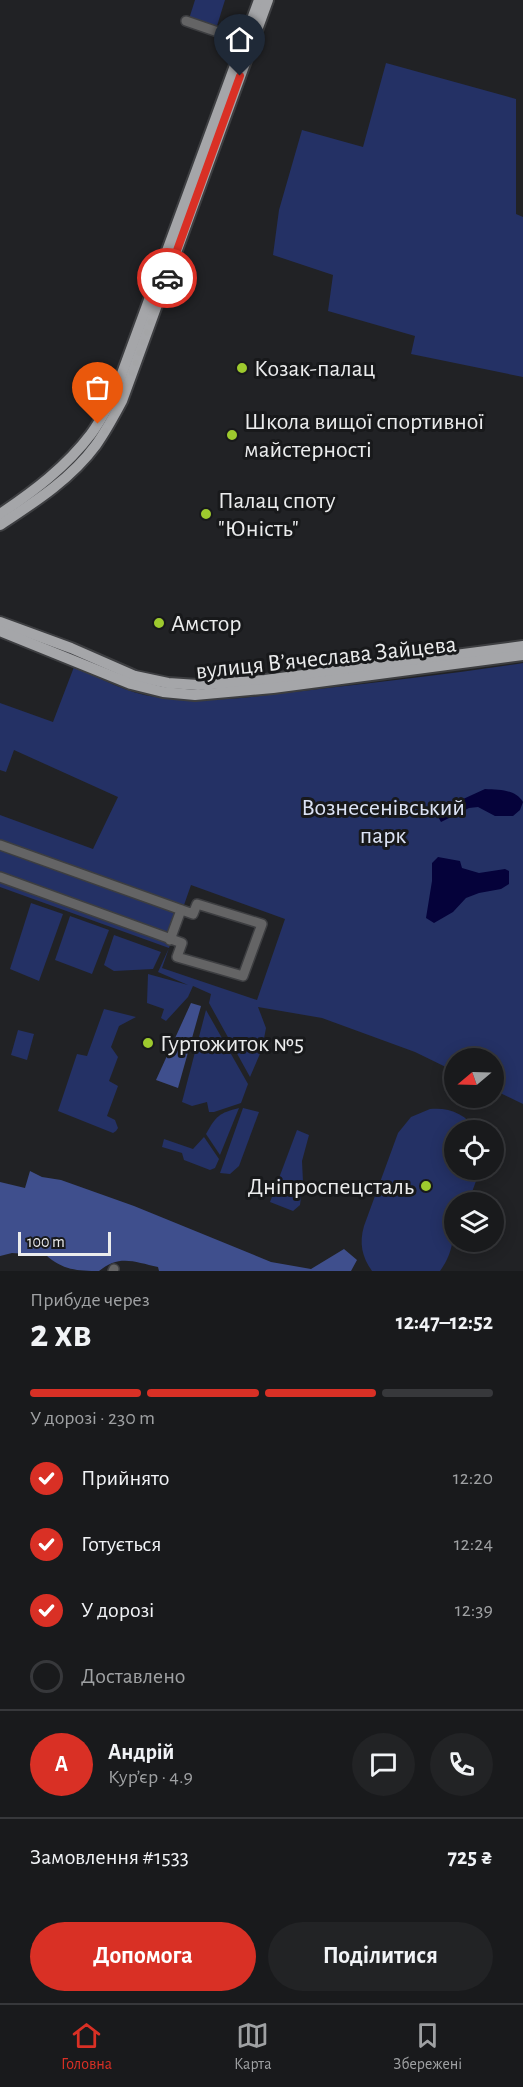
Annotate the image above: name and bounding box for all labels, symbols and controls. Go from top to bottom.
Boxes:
pin [214,14,265,76]
icon: home [223,23,256,56]
courier [137,248,197,308]
icon: car [151,262,184,295]
place label: Козак-палац [254,357,375,381]
marker: Козак-палац [235,361,249,375]
pin [72,362,123,424]
icon: bag [81,371,114,404]
place label: Школа вищої спортивної майстерності [244,410,484,462]
marker: Школа вищої спортивної майстерності [225,428,239,442]
place label: Палац споту "Юність" [218,489,336,541]
marker: Палац споту "Юність" [199,507,213,521]
place label: Амстор [171,612,242,636]
marker: Амстор [152,616,166,630]
street label: вулиця Вʼячеслава Зайцева [195,632,458,684]
park label: Вознесенівський парк [301,796,465,848]
place label: Гуртожиток №5 [160,1032,304,1056]
marker: Гуртожиток №5 [141,1036,155,1050]
north arrow [444,1048,504,1108]
map controls [444,1048,504,1252]
button: locate [444,1120,504,1180]
place label: Дніпроспецсталь [248,1175,414,1199]
marker: Дніпроспецсталь [419,1179,433,1193]
button: layers [444,1192,504,1252]
scale bar [18,1229,111,1256]
text: 100 m [27,1234,65,1250]
text: Прибуде через [30,1290,150,1310]
text: 12:47–12:52 [396,1311,493,1333]
text: 2 хв [30,1315,92,1354]
text: У дорозі · 230 m [30,1408,155,1428]
icon: check [30,1462,63,1495]
text: Прийнято [81,1467,169,1489]
text: 12:20 [453,1468,493,1488]
icon: check [30,1528,63,1561]
text: Готується [81,1533,162,1555]
text: 12:24 [454,1534,493,1554]
icon: check [30,1594,63,1627]
text: У дорозі [81,1599,154,1621]
text: 12:39 [455,1600,493,1620]
text: Доставлено [81,1665,186,1687]
button: chat [352,1733,415,1796]
button: phone [430,1733,493,1796]
text: Андрій [108,1741,174,1763]
text: А [55,1753,68,1775]
text: Кур’єр · 4.9 [108,1767,193,1787]
text: Замовлення #1533 [30,1846,189,1868]
text: 725 ₴ [448,1846,493,1868]
button: Допомога [30,1922,256,1991]
button: Поділитися [268,1922,493,1991]
tab: Головна [61,2019,112,2074]
tab: Карта [234,2019,271,2074]
tab: Збережені [393,2019,462,2074]

